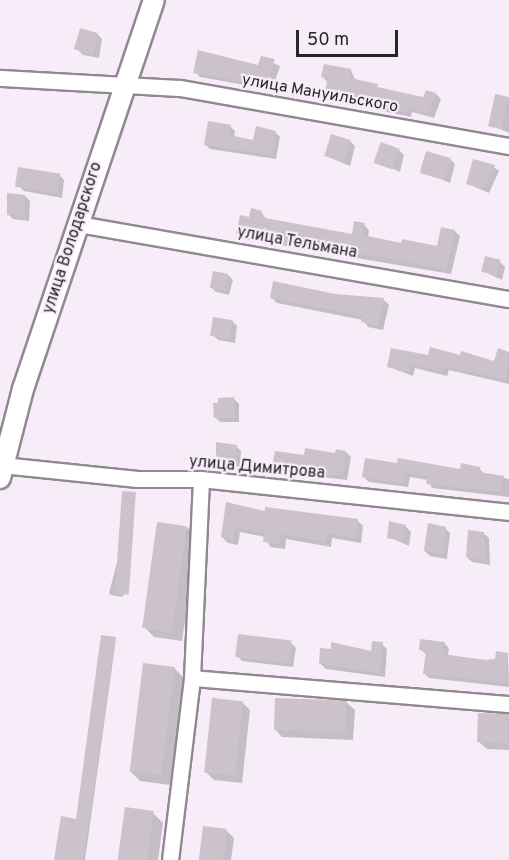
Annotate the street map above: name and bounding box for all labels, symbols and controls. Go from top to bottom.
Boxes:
scale bar [299,18,401,56]
text: 50 m [307,29,349,52]
street label: улица Мануильского [240,71,400,117]
street label: улица Володарского [39,160,107,316]
street label: улица Тельмана [235,223,359,263]
street label: улица Димитрова [188,452,326,484]

